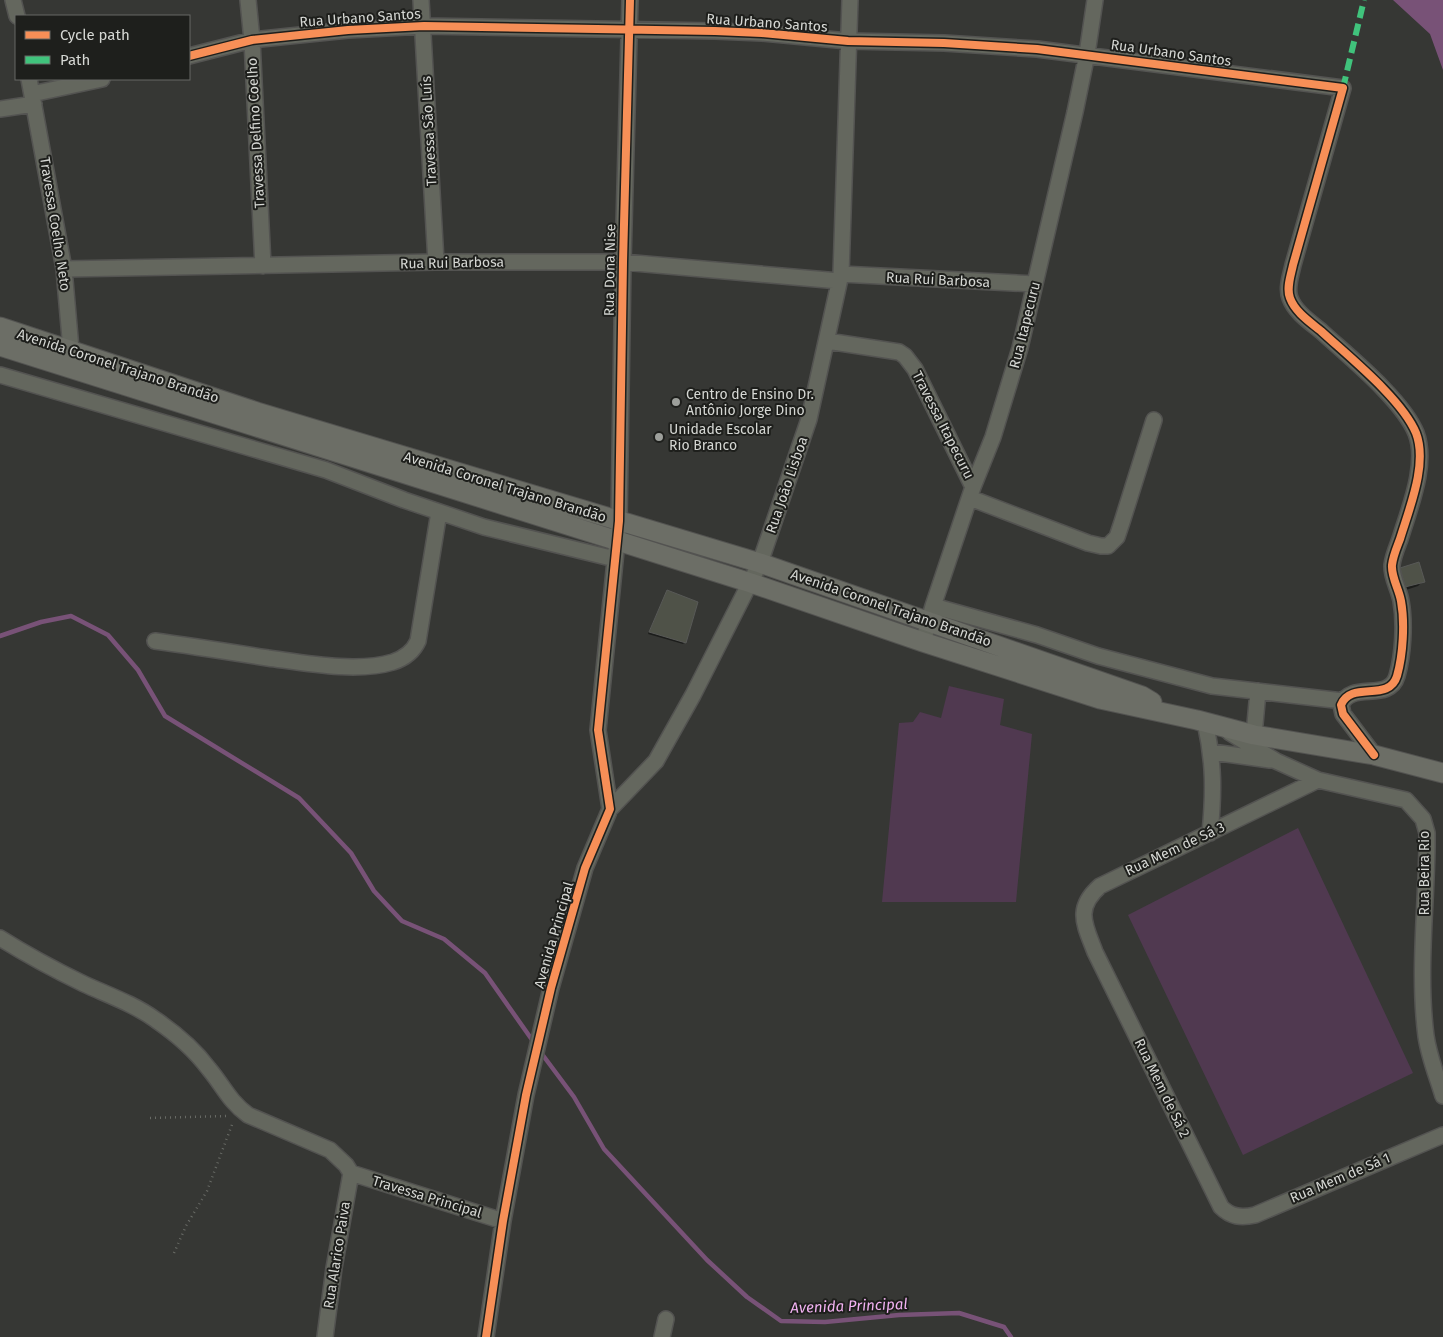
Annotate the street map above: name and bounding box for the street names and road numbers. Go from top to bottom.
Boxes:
street label: Rua Urbano Santos [299,5,422,31]
street label: Rua Urbano Santos [706,10,829,36]
street label: Rua Urbano Santos [1110,36,1233,70]
street label: Travessa Delfino Coelho [244,57,268,209]
street label: Travessa São Luís [418,75,440,186]
street label: Travessa Coelho Neto [36,156,74,292]
street label: Rua Dona Nise [601,224,619,316]
street label: Rua Rui Barbosa [400,254,504,272]
street label: Rua Rui Barbosa [885,269,991,291]
street label: Rua Itapecuru [1006,280,1044,370]
street label: Avenida Coronel Trajano Brandão [15,325,221,407]
street label: Travessa Itapecuru [908,368,978,482]
street label: Rua João Lisboa [762,434,812,536]
street label: Avenida Coronel Trajano Brandão [402,448,608,526]
street label: Avenida Coronel Trajano Brandão [788,566,994,650]
street label: Rua Mem de Sá 3 [1123,819,1227,879]
street label: Rua Beira Rio [1416,831,1433,915]
street label: Avenida Principal [531,880,577,990]
street label: Rua Mem de Sá 2 [1131,1036,1193,1140]
street label: Rua Mem de Sá 1 [1287,1149,1393,1207]
street label: Travessa Principal [370,1172,484,1222]
street label: Rua Alarico Paiva [320,1200,354,1310]

